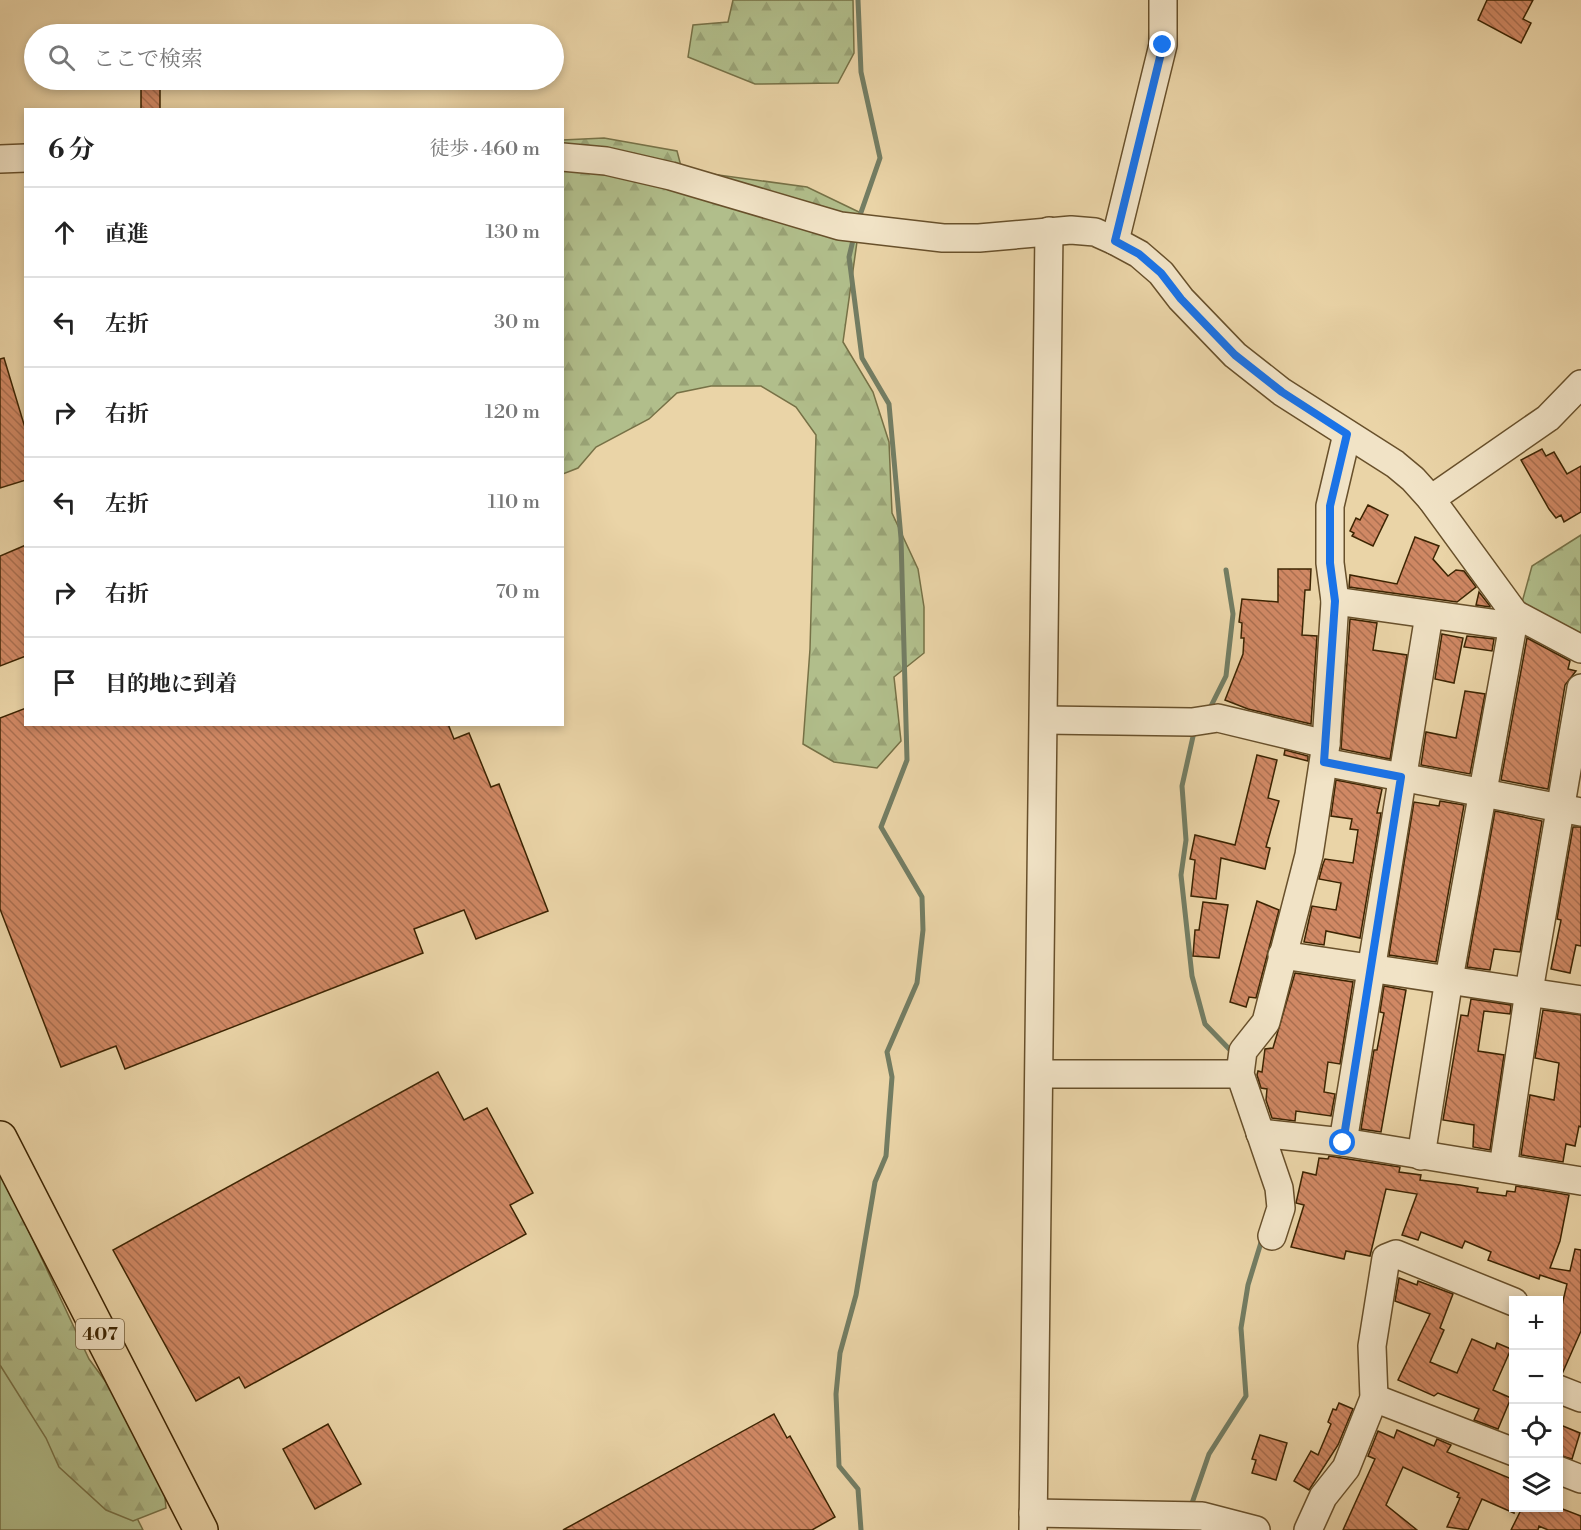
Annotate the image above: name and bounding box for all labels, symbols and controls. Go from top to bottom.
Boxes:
search box [24,24,564,90]
route end [1149,31,1175,57]
icon: search [45,41,78,74]
text: ここで検索 [93,46,203,73]
text: 6 分 [48,134,95,166]
text: 徒歩 · 460 m [430,137,540,162]
icon: ahead [48,216,81,249]
text: 130 m [485,220,540,245]
text: 直進 [105,221,149,248]
icon: left [48,306,81,339]
text: 30 m [494,310,540,335]
text: 左折 [105,311,149,338]
icon: right [48,396,81,429]
text: 120 m [485,400,540,425]
text: 右折 [105,401,149,428]
icon: left [48,486,81,519]
text: 110 m [488,490,540,515]
text: 左折 [105,491,149,518]
icon: right [48,576,81,609]
text: 70 m [496,580,540,605]
text: 右折 [105,581,149,608]
icon: arrive [48,666,81,699]
text: 目的地に到着 [105,671,237,698]
route start [1329,1129,1355,1155]
map controls [1509,1296,1563,1512]
button: + [1509,1296,1563,1350]
road number: 407 [76,1319,124,1349]
button: − [1509,1350,1563,1404]
button: locate [1509,1404,1563,1458]
button: layers [1509,1458,1563,1512]

